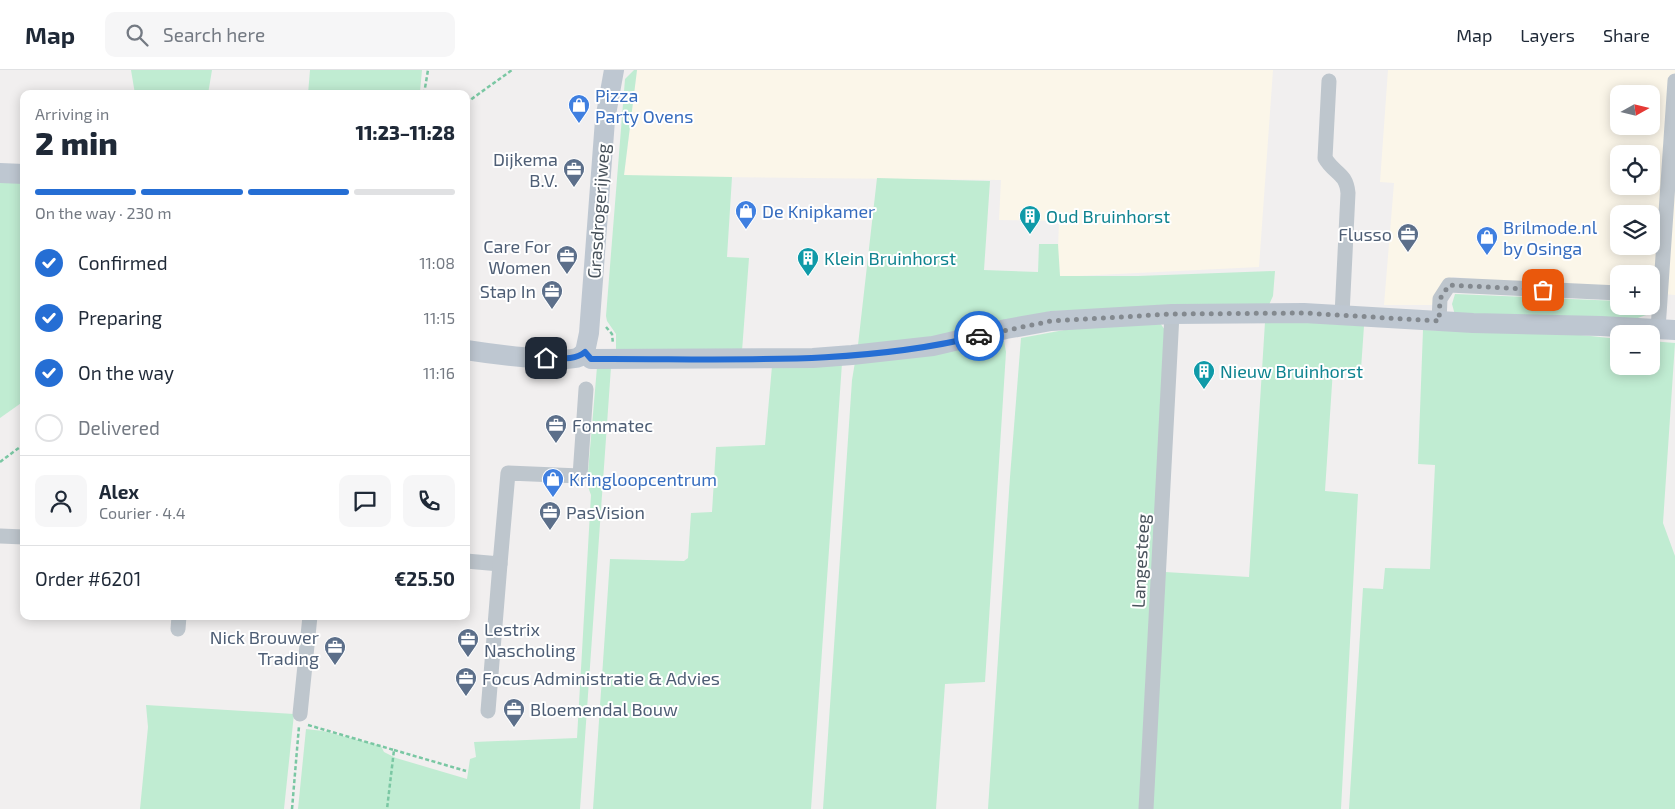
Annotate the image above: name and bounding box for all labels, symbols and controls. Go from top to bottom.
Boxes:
search box [105,12,455,57]
text: Map [25,20,75,49]
icon: search [123,21,151,49]
text: Search here [163,23,265,46]
text: Map [1456,24,1492,46]
text: Layers [1520,24,1575,46]
text: Share [1603,24,1650,46]
place label: Pizza Party Ovens [595,84,693,127]
north arrow [1610,85,1660,135]
map controls [1610,85,1660,375]
shop icon: Pizza Party Ovens [567,93,591,124]
text: Arriving in [35,104,109,123]
text: 11:23–11:28 [355,121,455,144]
text: 2 min [35,123,118,161]
street label: Grasdrogerijweg [582,143,614,279]
button: locate [1610,145,1660,195]
place label: Dijkema B.V. [493,148,558,191]
office icon: Dijkema B.V. [562,157,586,188]
shop icon: De Knipkamer [734,199,758,230]
place label: De Knipkamer [762,200,875,222]
text: On the way · 230 m [35,203,172,222]
building icon: Oud Bruinhorst [1018,204,1042,235]
place label: Oud Bruinhorst [1046,205,1170,227]
button: layers [1610,205,1660,255]
place label: Brilmode.nl by Osinga [1503,216,1598,259]
office icon: Flusso [1396,222,1420,253]
place label: Flusso [1338,223,1392,245]
shop icon: Brilmode.nl by Osinga [1475,225,1499,256]
place label: Care For Women [483,235,551,278]
office icon: Care For Women [555,244,579,275]
building icon: Klein Bruinhorst [796,246,820,277]
place label: Klein Bruinhorst [824,247,956,269]
icon: check [35,249,63,277]
text: Confirmed [78,251,168,274]
text: 11:08 [419,253,455,272]
button: + [1610,265,1660,315]
pin [1522,269,1564,311]
icon: bag [1529,276,1557,304]
office icon: Stap In [540,279,564,310]
place label: Stap In [480,280,536,302]
icon: check [35,304,63,332]
text: Preparing [78,306,162,329]
text: 11:15 [424,308,455,327]
courier [954,311,1004,361]
icon: car [965,322,993,350]
button: − [1610,325,1660,375]
pin [525,337,567,379]
icon: home [532,344,560,372]
icon: check [35,359,63,387]
building icon: Nieuw Bruinhorst [1192,359,1216,390]
place label: Nieuw Bruinhorst [1220,360,1363,382]
text: On the way [78,361,174,384]
text: 11:16 [423,363,455,382]
office icon: Fonmatec [544,413,568,444]
place label: Fonmatec [572,414,653,436]
text: Delivered [78,416,160,439]
shop icon: Kringloopcentrum [541,467,565,498]
place label: Kringloopcentrum [569,468,717,490]
button: person [35,475,87,527]
button: chat [339,475,391,527]
button: phone [403,475,455,527]
text: Alex [99,480,139,503]
office icon: PasVision [538,500,562,531]
place label: PasVision [566,501,645,523]
text: Courier · 4.4 [99,503,186,522]
street label: Langesteeg [1127,513,1153,609]
text: Order #6201 [35,567,141,590]
text: €25.50 [394,567,455,590]
place label: Lestrix Nascholing [484,618,576,661]
place label: Nick Brouwer Trading [210,626,319,669]
office icon: Lestrix Nascholing [456,627,480,658]
office icon: Nick Brouwer Trading [323,635,347,666]
office icon: Focus Administratie & Advies [454,666,478,697]
place label: Focus Administratie & Advies [482,667,720,689]
office icon: Bloemendal Bouw [502,697,526,728]
place label: Bloemendal Bouw [530,698,678,720]

